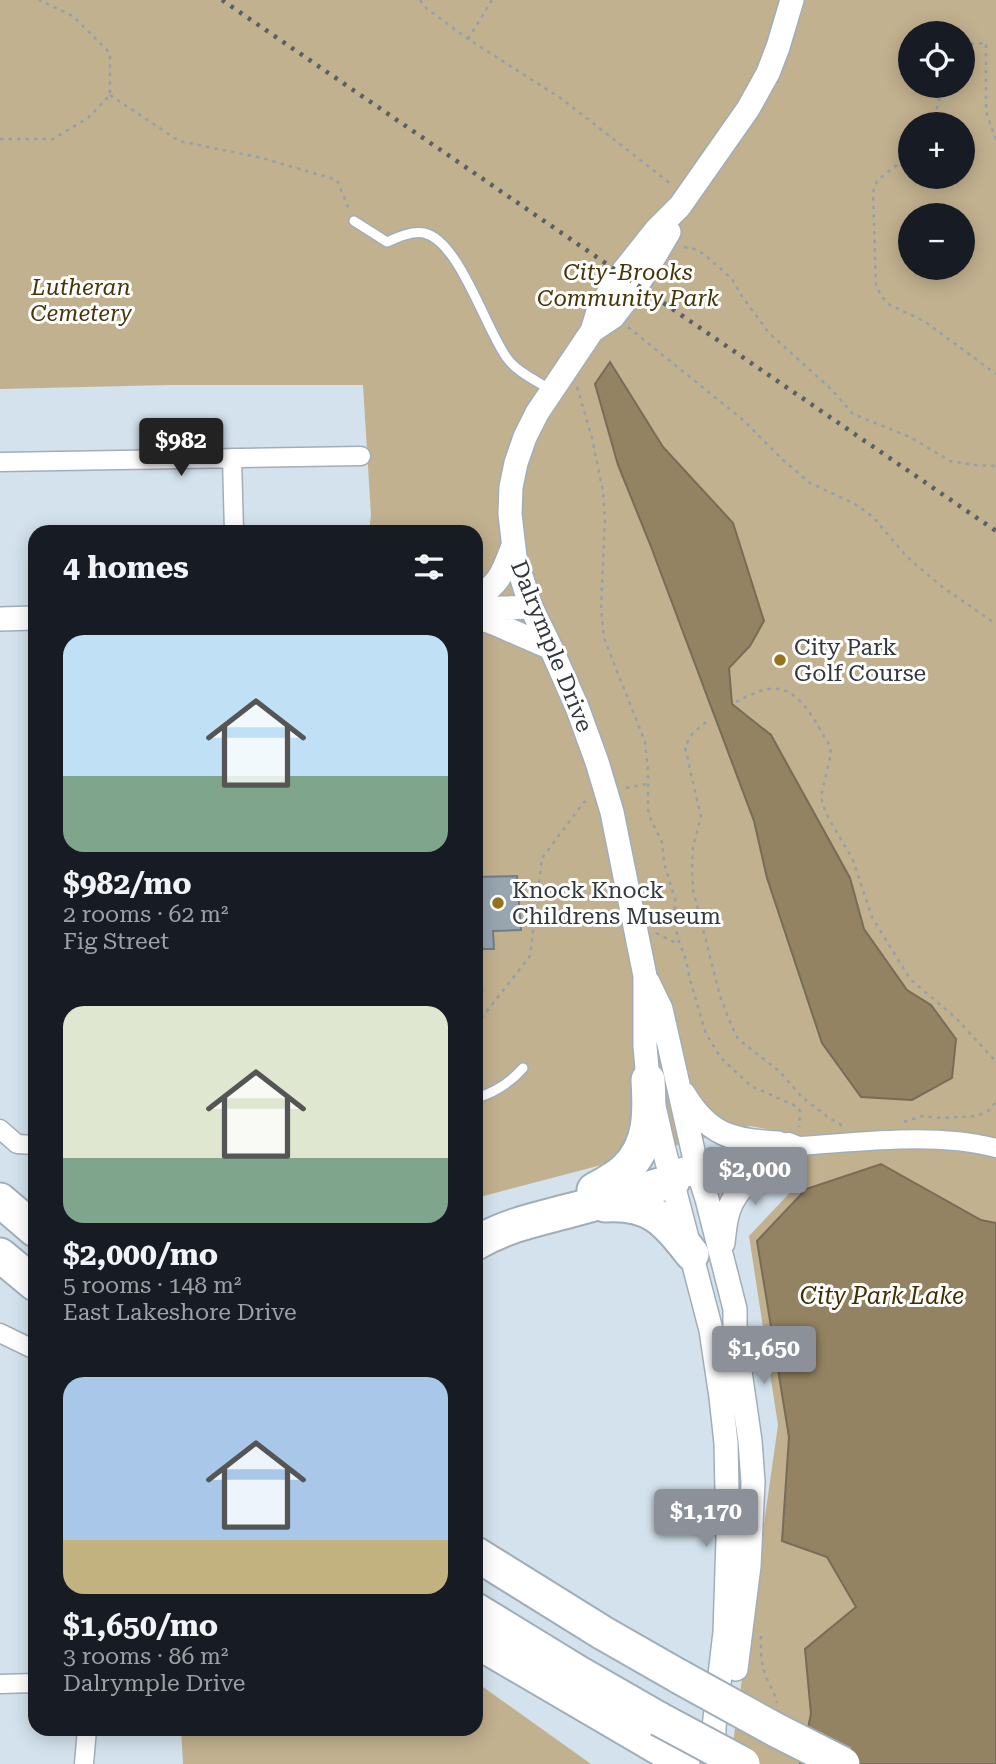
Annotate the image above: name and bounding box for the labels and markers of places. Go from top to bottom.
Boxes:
pin: $982 [140,419,222,478]
place label: City Park Golf Course [794,634,926,687]
marker: City Park Golf Course [772,652,788,668]
place label: Knock Knock Childrens Museum [512,877,721,930]
marker: Knock Knock Childrens Museum [490,895,506,911]
pin: $2,000 [698,1148,812,1207]
pin: $1,650 [707,1326,821,1386]
pin: $1,170 [649,1490,763,1549]

